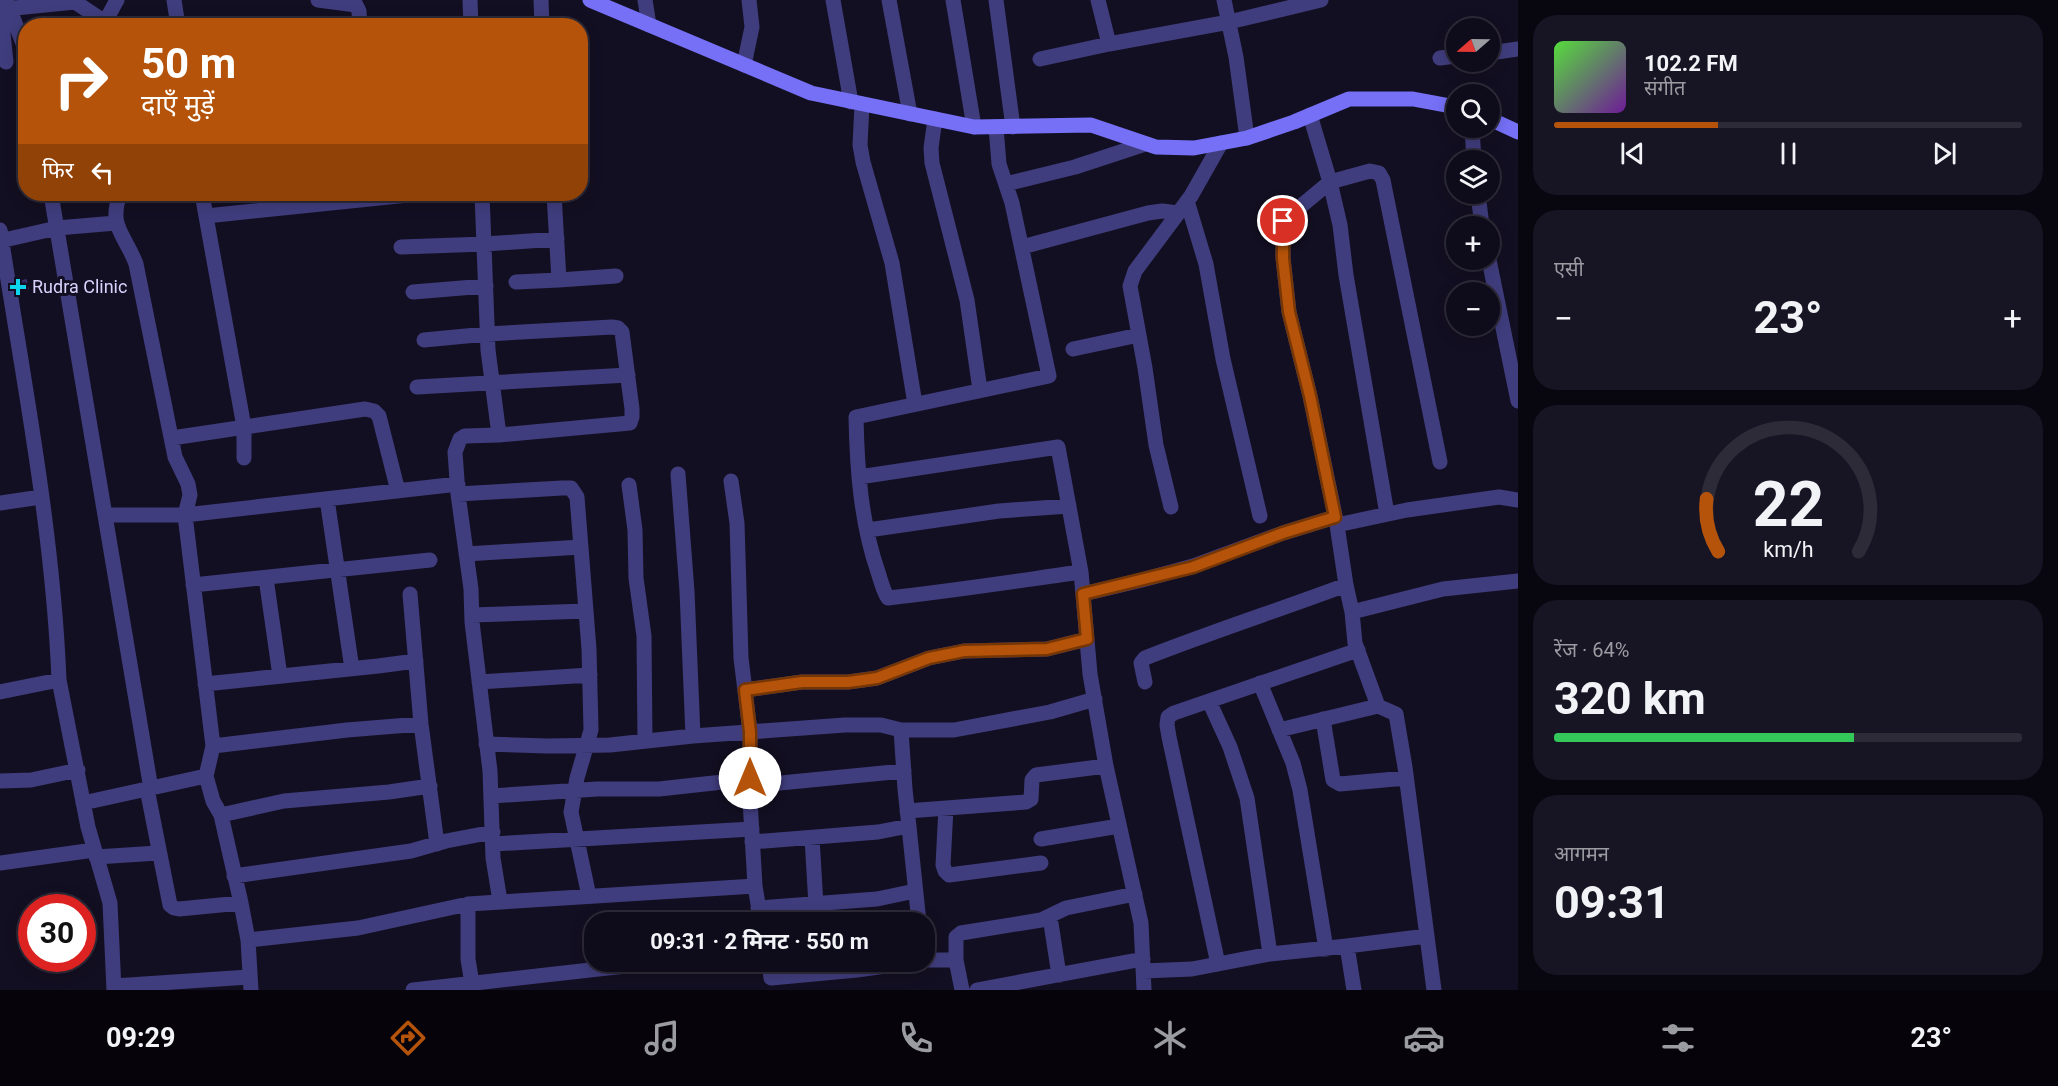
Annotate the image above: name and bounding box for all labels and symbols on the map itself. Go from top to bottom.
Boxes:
north arrow [1446,18,1500,72]
pin [1257,195,1308,246]
place label: Rudra Clinic [32,276,127,297]
marker: Rudra Clinic [9,278,27,296]
position arrow [718,746,782,810]
speed limit sign: 30 [18,894,96,972]

